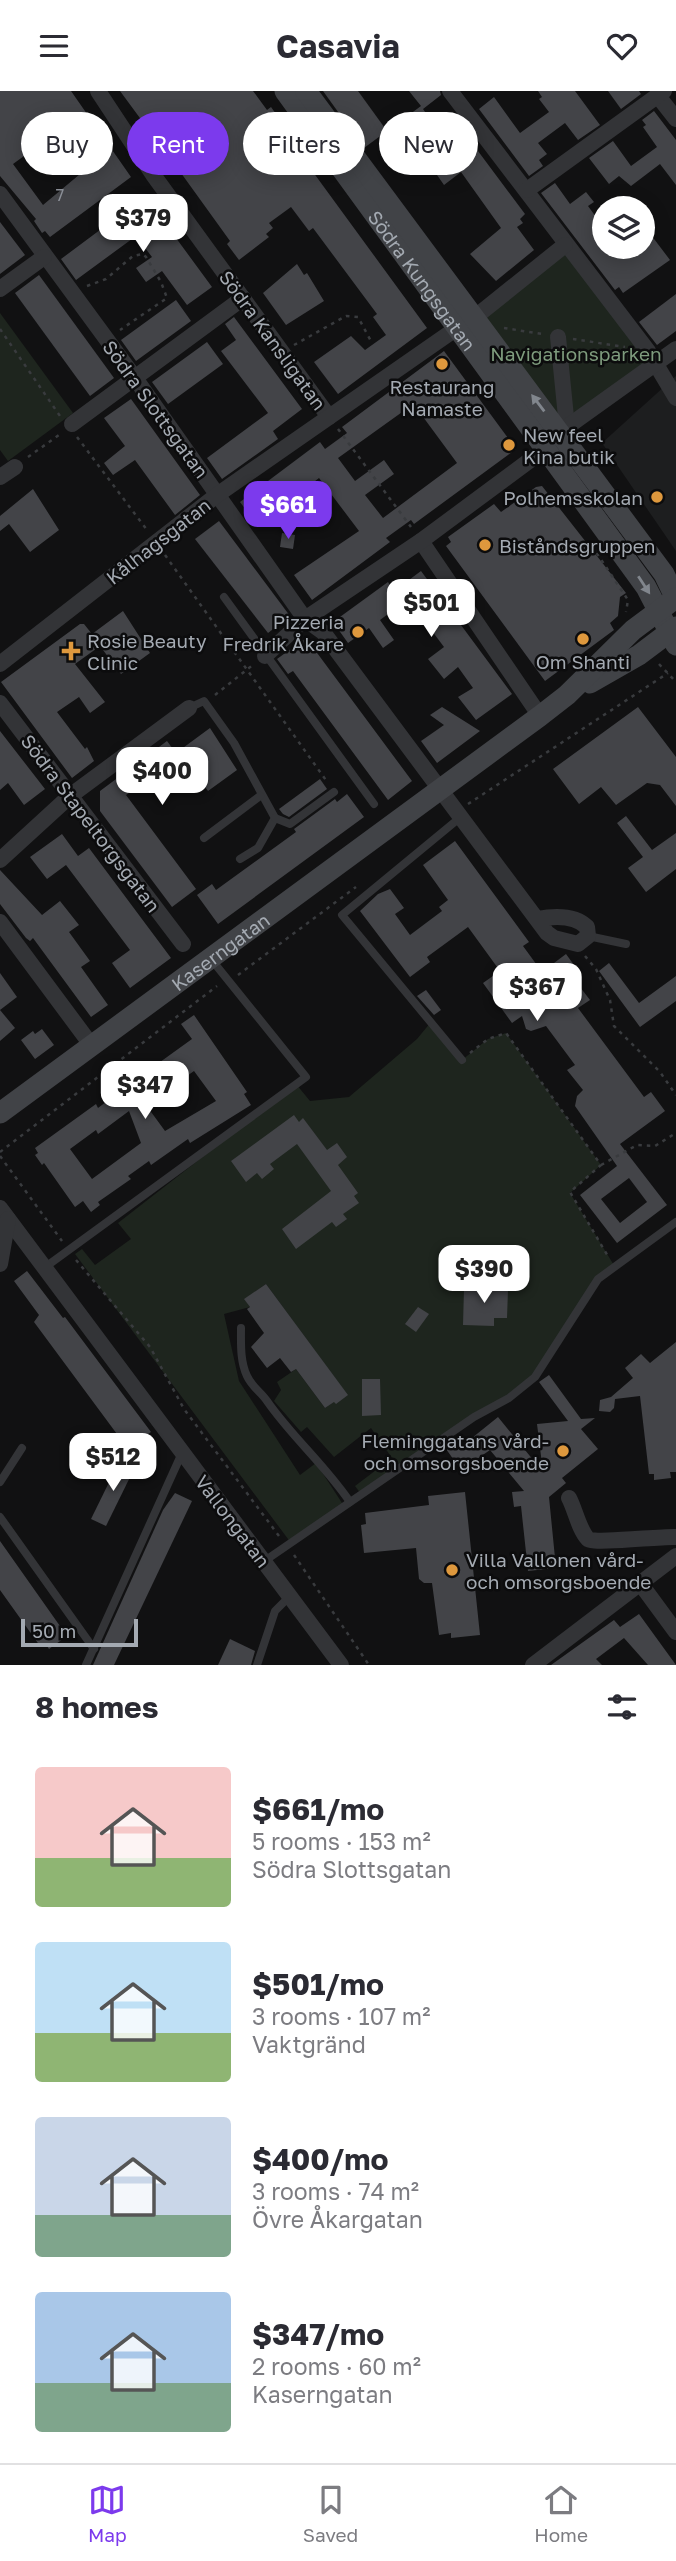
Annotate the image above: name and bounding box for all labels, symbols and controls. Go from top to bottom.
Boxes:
icon: menu [35,27,73,65]
text: Casavia [276,27,400,65]
icon: heart [603,27,641,65]
chip: Buy [21,112,113,175]
chip: Rent [127,112,229,175]
chip: Filters [243,112,365,175]
chip: New [379,112,478,175]
house number: 7 [56,185,64,205]
pin: $379 [102,195,184,254]
map controls [592,196,655,259]
button: layers [592,196,655,259]
text: $379 [115,203,171,231]
street label: Södra Kungsgatan [364,206,481,355]
street label: Södra Kansligatan [215,266,331,414]
street label: Södra Slottsgatan [98,336,214,482]
park label: Navigationsparken [490,342,662,365]
marker: Restaurang Namaste [434,356,450,372]
place label: Restaurang Namaste [390,375,494,420]
one-way arrow [530,395,545,413]
place label: New feel Kina butik [523,423,615,468]
marker: New feel Kina butik [501,437,517,453]
pin: $661 [247,482,329,541]
place label: Polhemsskolan [503,486,643,509]
marker: Polhemsskolan [649,489,665,505]
text: $661 [260,490,316,518]
street label: Kålhagsgatan [101,493,215,589]
place label: Biståndsgruppen [499,534,655,557]
marker: Biståndsgruppen [477,537,493,553]
one-way arrow [638,576,651,595]
pin: $501 [390,580,472,639]
text: $501 [403,588,459,616]
place label: Pizzeria Fredrik Åkare [223,610,344,655]
marker: Pizzeria Fredrik Åkare [350,624,366,640]
place label: Rosie Beauty Clinic [87,629,207,674]
marker: Om Shanti [575,631,591,647]
marker: Rosie Beauty Clinic [61,641,81,661]
place label: Om Shanti [536,650,630,673]
street label: Södra Stapeltorgsgatan [17,730,165,916]
pin: $400 [121,747,203,807]
text: $400 [132,756,192,784]
street label: Kaserngatan [166,908,274,995]
pin: $367 [496,963,578,1023]
text: $367 [509,972,565,1000]
pin: $347 [104,1061,186,1121]
text: $347 [117,1070,173,1098]
pin: $390 [443,1245,525,1305]
text: $390 [455,1254,514,1282]
place label: Fleminggatans vård- och omsorgsboende [361,1429,549,1474]
pin: $512 [72,1433,154,1493]
text: $512 [85,1442,141,1470]
marker: Fleminggatans vård- och omsorgsboende [555,1443,571,1459]
street label: Vallongatan [191,1470,275,1572]
place label: Villa Vallonen vård- och omsorgsboende [466,1548,651,1593]
marker: Villa Vallonen vård- och omsorgsboende [444,1562,460,1578]
scale bar [21,1616,138,1648]
text: 50 m [32,1619,76,1642]
icon: filters [603,1688,641,1726]
text: 8 homes [35,1689,159,1725]
text: $661/mo [252,1791,384,1827]
icon: home [91,1795,175,1879]
text: 5 rooms · 153 m² [252,1827,431,1855]
text: Södra Slottsgatan [252,1855,451,1883]
text: $501/mo [252,1966,384,2002]
icon: home [91,1970,175,2054]
text: 3 rooms · 107 m² [252,2002,430,2030]
text: Vaktgränd [252,2030,366,2058]
text: $400/mo [252,2141,389,2177]
icon: home [91,2145,175,2229]
text: 3 rooms · 74 m² [252,2177,419,2205]
text: Övre Åkargatan [252,2205,423,2233]
text: $347/mo [252,2316,384,2352]
icon: home [91,2320,175,2404]
text: 2 rooms · 60 m² [252,2352,421,2380]
text: Kaserngatan [252,2380,393,2408]
tab: Map [88,2481,127,2546]
tab: Saved [303,2481,358,2546]
tab: Home [534,2481,588,2546]

